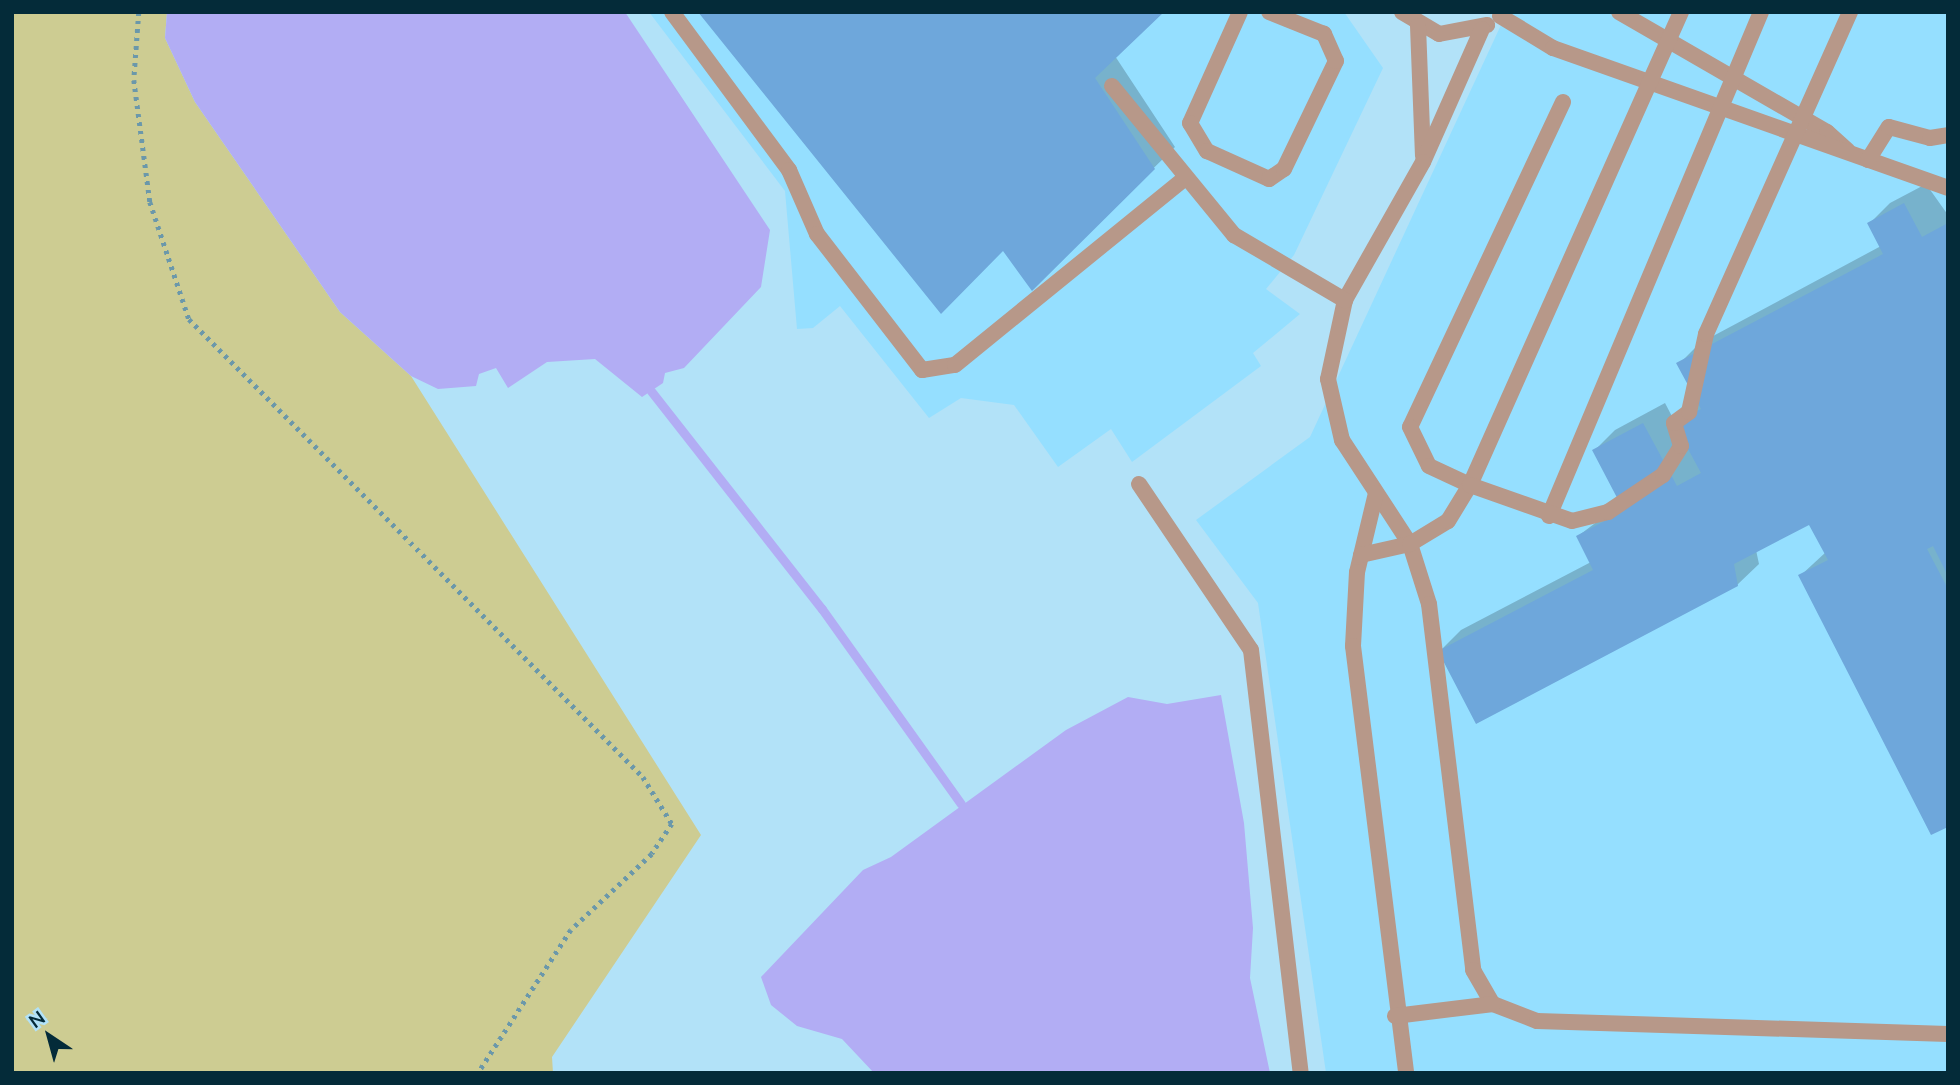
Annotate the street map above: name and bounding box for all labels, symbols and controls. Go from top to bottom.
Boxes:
north arrow [14,1001,84,1071]
text: N [24,1005,50,1033]

